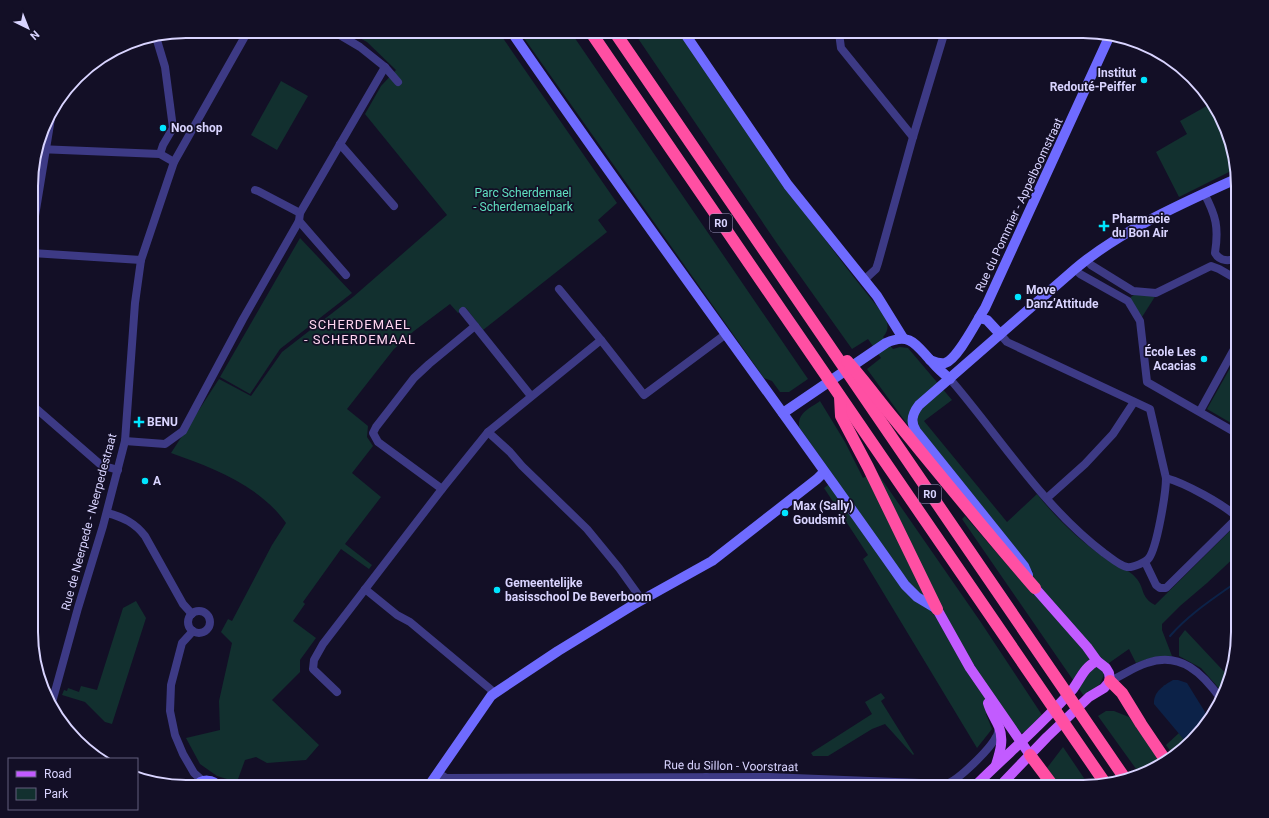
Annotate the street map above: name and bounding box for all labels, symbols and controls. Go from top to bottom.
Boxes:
north arrow [8,8,48,48]
text: N [27,28,42,43]
place label: Institut Redouté-Peiffer [1050,66,1137,94]
marker: Institut Redouté-Peiffer [1139,75,1149,85]
street label: Rue du Pommier - Appelboomstraat [972,116,1066,294]
place label: Noo shop [171,121,223,135]
marker: Noo shop [158,123,168,133]
park label: Parc Scherdemael - Scherdemaelpark [473,186,574,214]
place label: Pharmacie du Bon Air [1112,212,1171,240]
road number: R0 [710,214,732,232]
marker: Pharmacie du Bon Air [1099,221,1109,231]
place label: Move Danz’Attitude [1026,283,1099,311]
marker: Move Danz’Attitude [1013,292,1023,302]
district label: SCHERDEMAEL - SCHERDEMAAL [304,317,416,347]
place label: École Les Acacias [1145,344,1196,373]
marker: École Les Acacias [1199,354,1209,364]
place label: BENU [147,415,178,429]
marker: BENU [134,417,144,427]
street label: Rue de Neerpede - Neerpedestraat [59,432,119,612]
place label: A [153,474,162,488]
marker: A [140,476,150,486]
road number: R0 [919,485,941,503]
place label: Max (Sally) Goudsmit [793,499,854,527]
marker: Max (Sally) Goudsmit [780,508,790,518]
place label: Gemeentelijke basisschool De Beverboom [505,576,651,604]
marker: Gemeentelijke basisschool De Beverboom [492,585,502,595]
legend [8,758,138,810]
street label: Rue du Sillon - Voorstraat [664,758,798,774]
text: Road [44,767,72,781]
text: Park [44,787,69,801]

